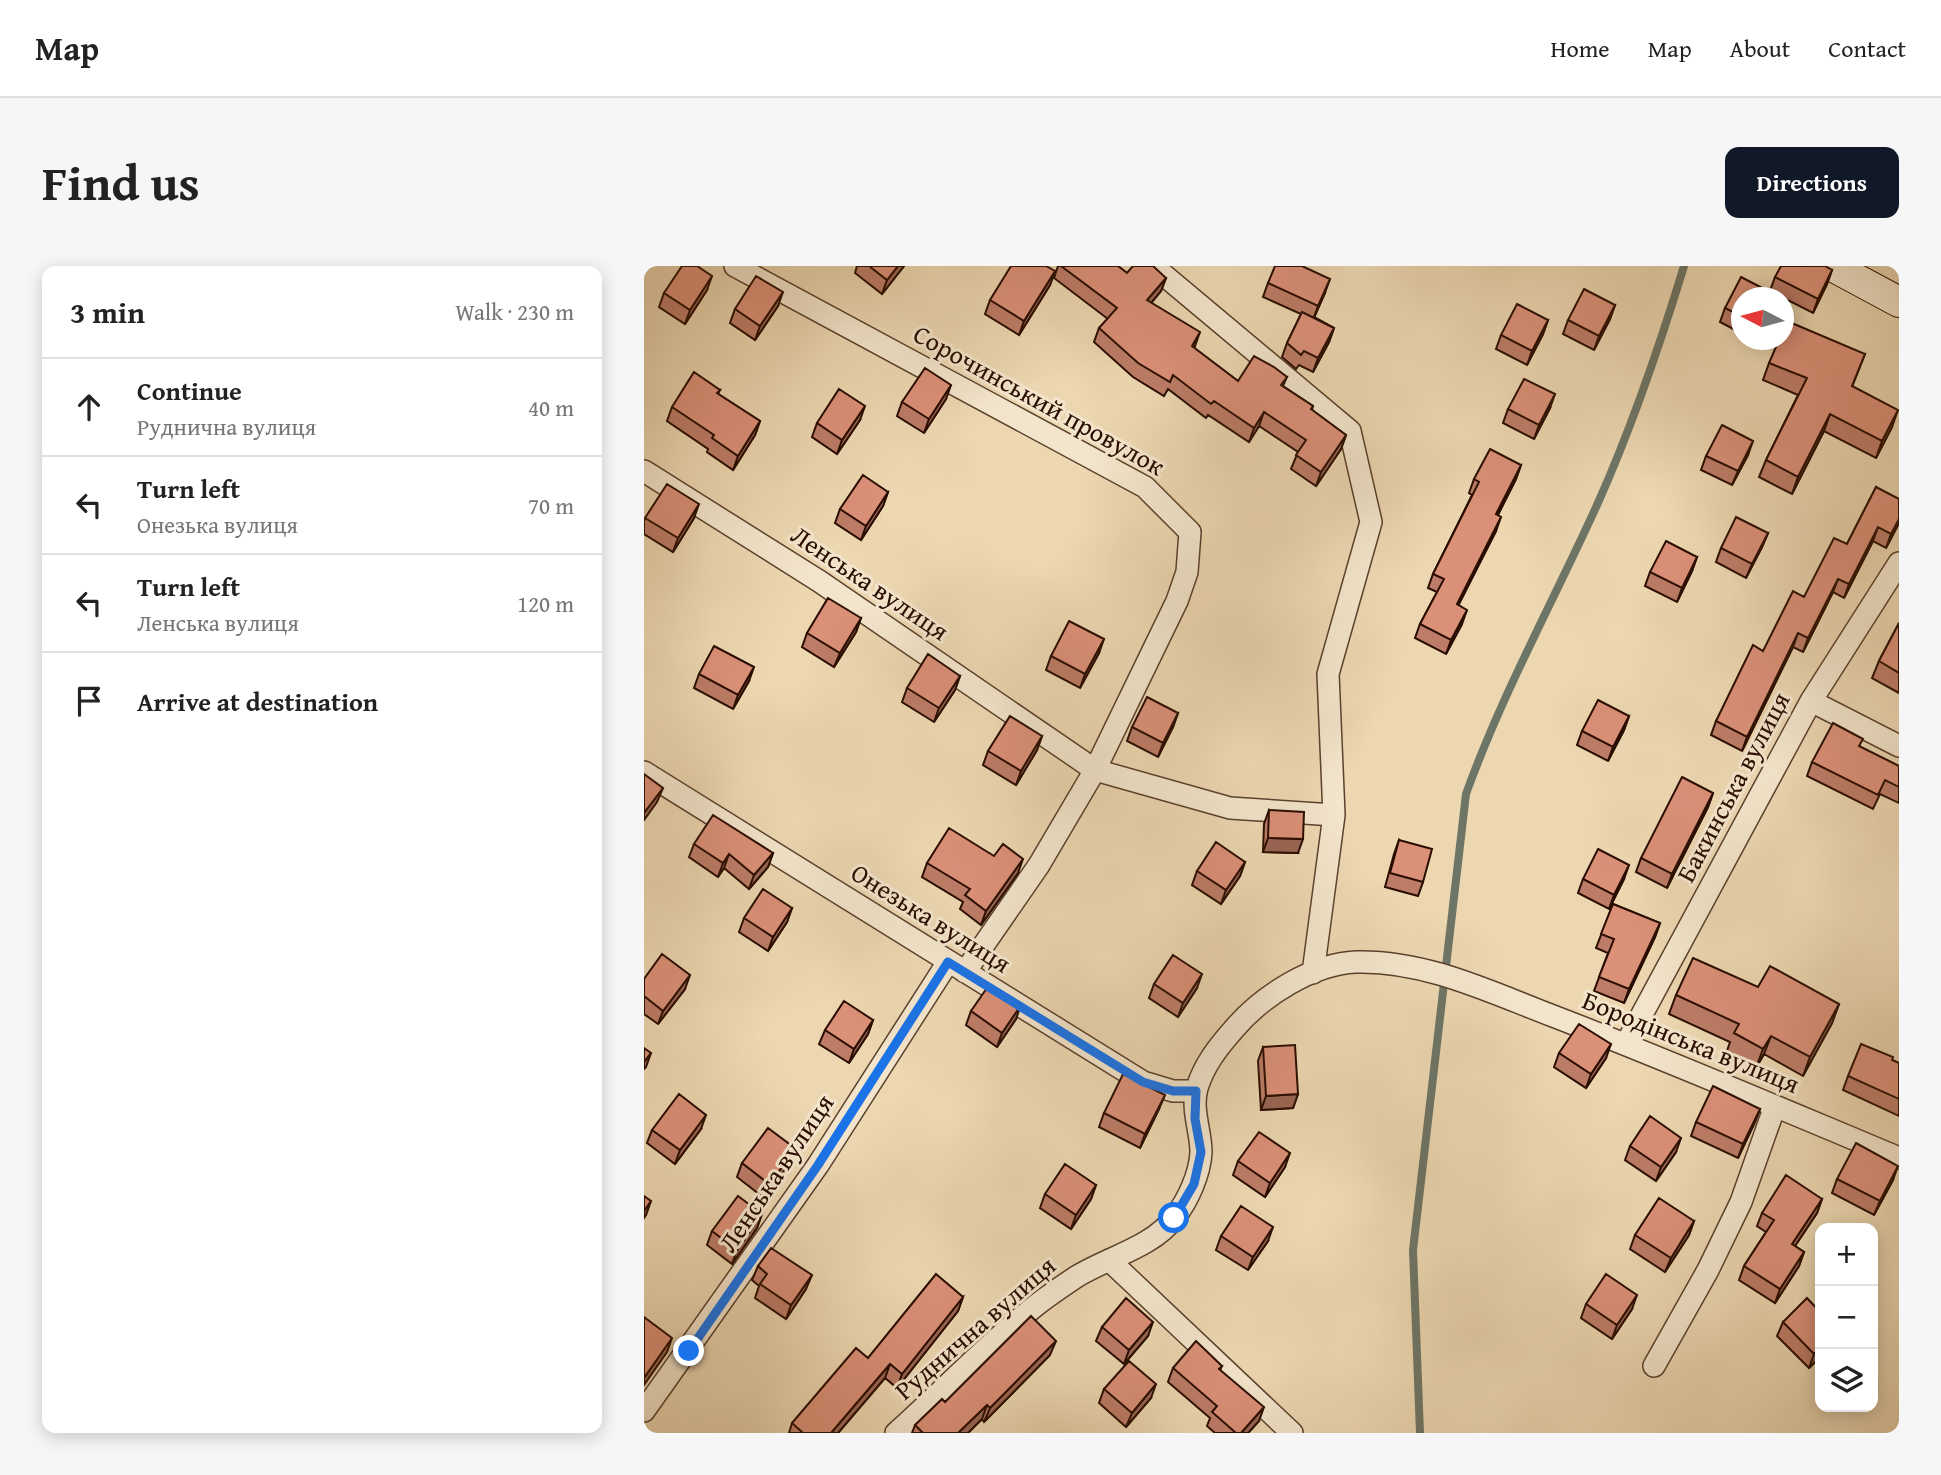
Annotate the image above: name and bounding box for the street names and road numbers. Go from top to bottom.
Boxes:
street label: Сорочинський провулок [906,314,1172,485]
street label: Ленська вулиця [784,515,957,650]
street label: Бакинська вулиця [1666,685,1799,889]
street label: Онезька вулиця [844,853,1019,982]
street label: Бородінська вулиця [1577,980,1806,1103]
street label: Ленська вулиця [708,1086,843,1259]
street label: Руднична вулиця [885,1246,1064,1409]

